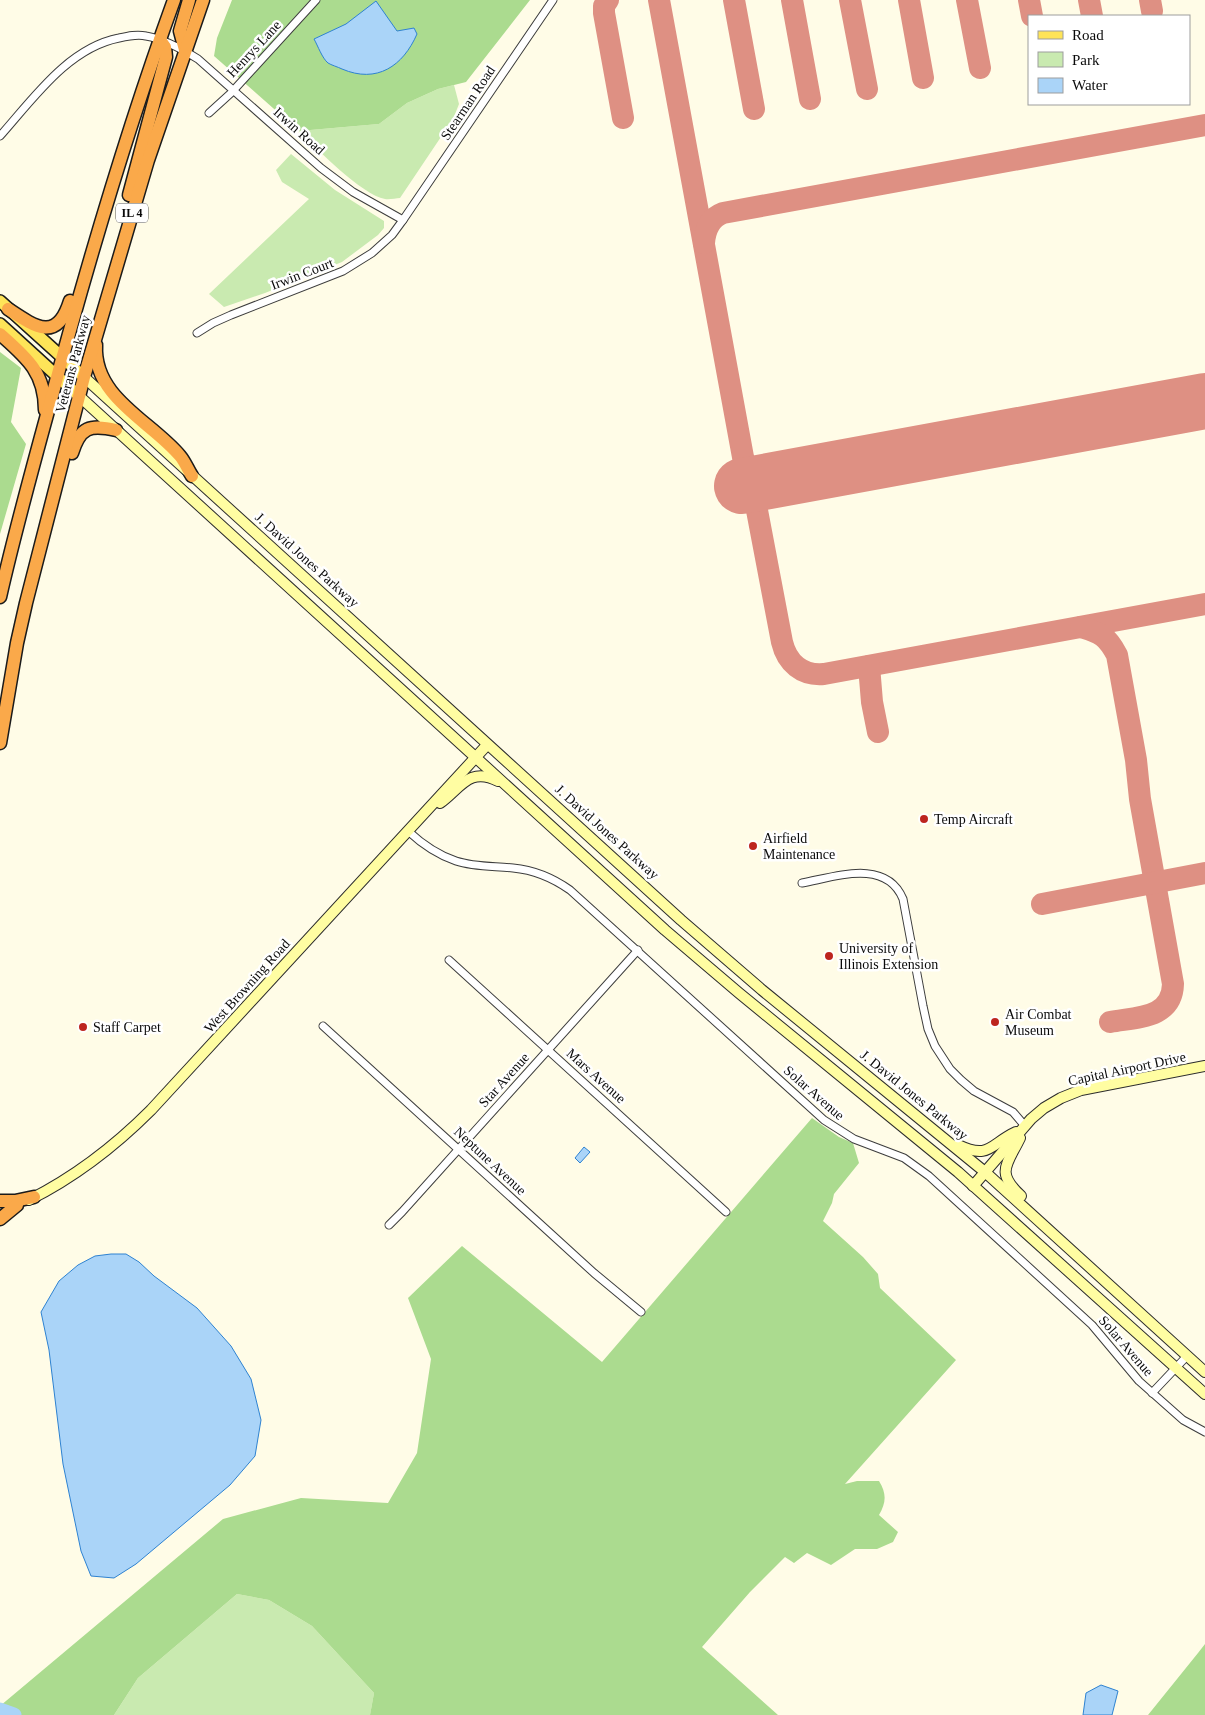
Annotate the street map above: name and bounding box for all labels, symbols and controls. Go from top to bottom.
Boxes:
legend [1028,15,1190,105]
street label: Henrys Lane [224,18,284,80]
text: Road [1072,27,1104,43]
text: Park [1072,52,1100,68]
street label: Stearman Road [438,63,498,143]
text: Water [1072,77,1107,93]
street label: Irwin Road [270,104,328,158]
road number: IL 4 [116,204,148,222]
street label: Irwin Court [269,255,335,293]
street label: Veterans Parkway [53,313,93,415]
street label: J. David Jones Parkway [252,510,362,610]
street label: J. David Jones Parkway [552,782,662,882]
place label: Temp Aircraft [934,812,1013,827]
marker: Temp Aircraft [918,813,930,825]
place label: Airfield Maintenance [763,831,835,862]
marker: Airfield Maintenance [747,840,759,852]
street label: West Browning Road [201,936,293,1036]
place label: University of Illinois Extension [839,941,938,972]
marker: University of Illinois Extension [823,950,835,962]
place label: Air Combat Museum [1005,1007,1072,1038]
marker: Air Combat Museum [989,1016,1001,1028]
place label: Staff Carpet [93,1020,161,1035]
marker: Staff Carpet [77,1021,89,1033]
street label: Mars Avenue [563,1046,629,1106]
street label: J. David Jones Parkway [857,1047,971,1143]
street label: Capital Airport Drive [1067,1049,1187,1089]
street label: Star Avenue [476,1050,532,1110]
street label: Solar Avenue [781,1063,847,1123]
street label: Neptune Avenue [451,1124,529,1198]
street label: Solar Avenue [1096,1313,1156,1379]

